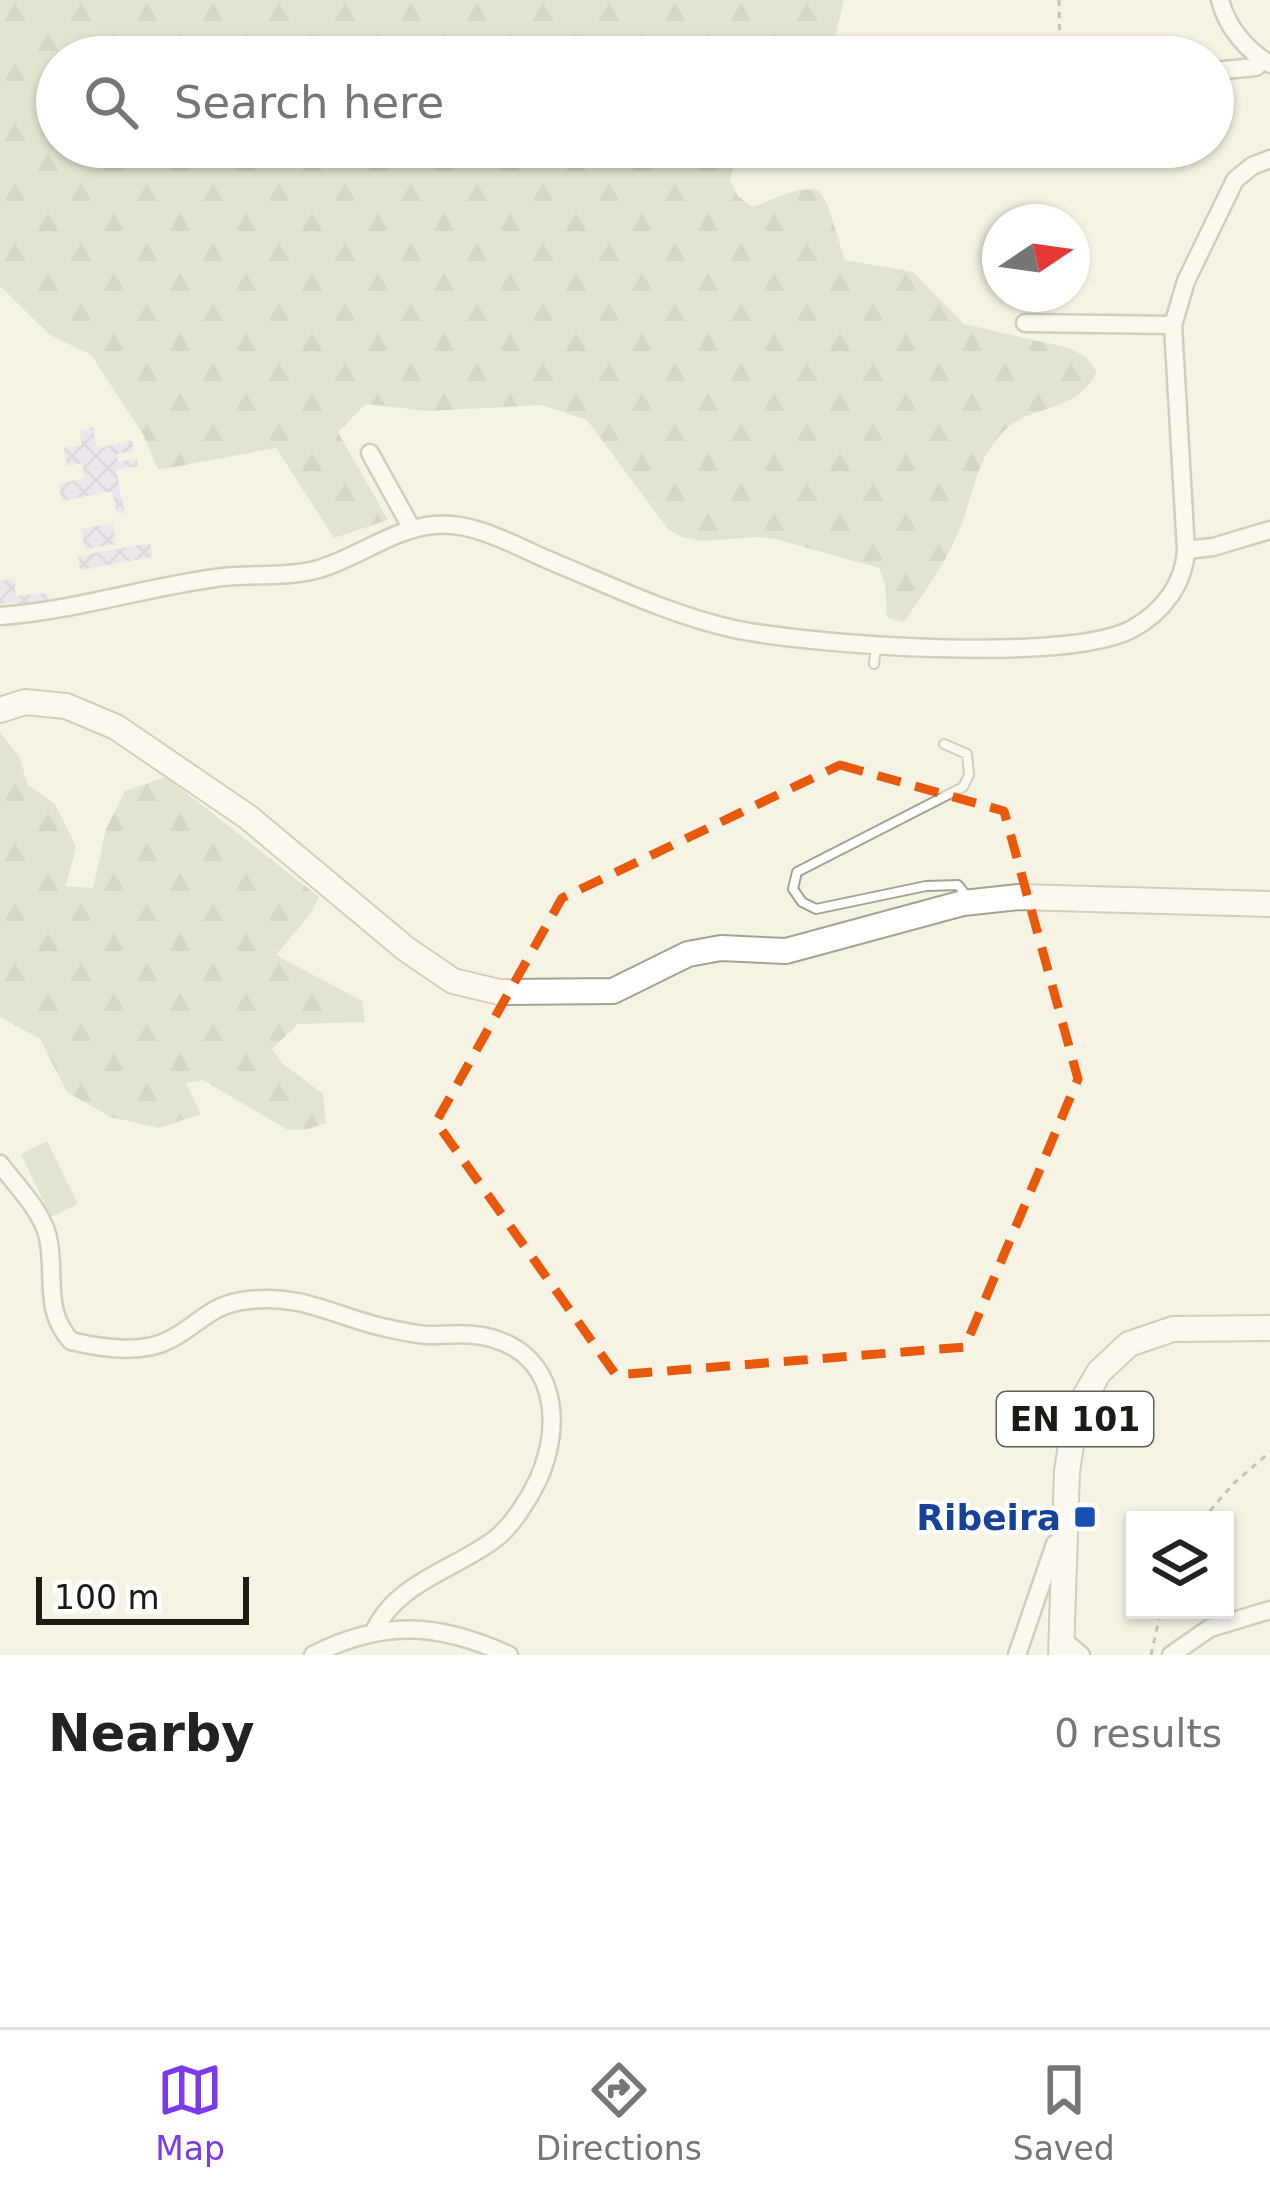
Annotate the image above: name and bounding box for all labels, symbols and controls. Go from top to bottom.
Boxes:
search box [36,36,1234,168]
icon: search [78,69,144,135]
text: Search here [174,76,444,129]
north arrow [982,204,1090,312]
road number: EN 101 [997,1392,1153,1446]
place label: Ribeira [916,1497,1061,1538]
marker: Ribeira [1072,1504,1098,1530]
map controls [1126,1511,1234,1619]
button: layers [1126,1511,1234,1619]
scale bar [36,1571,249,1624]
text: 100 m [54,1578,160,1617]
text: Nearby [48,1704,255,1763]
text: 0 results [1054,1711,1222,1756]
tab: Map [155,2057,225,2168]
tab: Directions [536,2057,702,2168]
tab: Saved [1013,2057,1115,2168]

